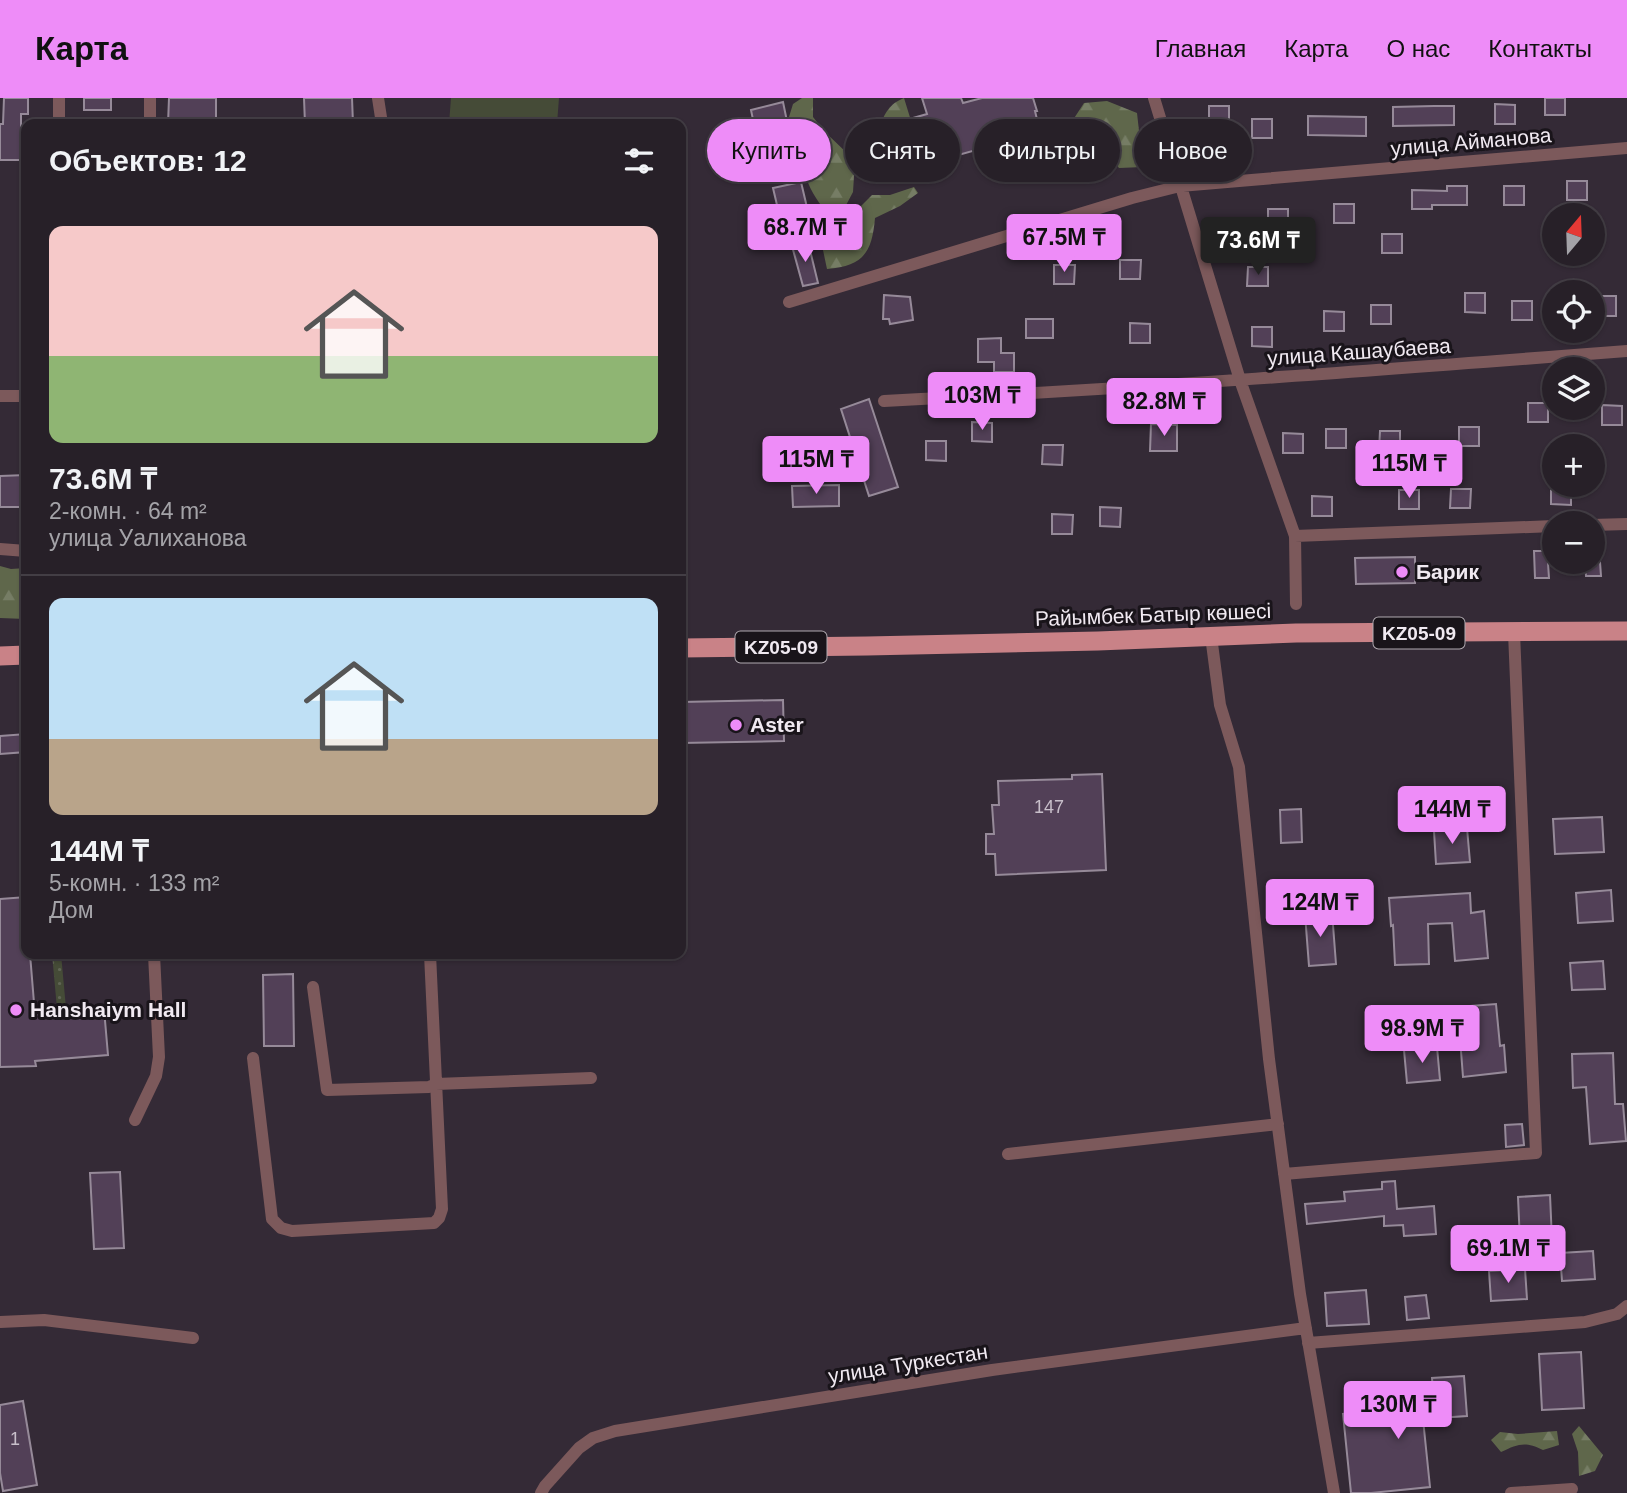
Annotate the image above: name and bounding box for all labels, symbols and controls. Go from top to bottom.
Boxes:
text: Карта [35,30,128,67]
text: Главная [1155,35,1246,62]
text: Карта [1284,35,1348,62]
text: О нас [1386,35,1450,62]
text: Контакты [1488,35,1592,62]
chip: Купить [707,119,831,182]
chip: Снять [845,119,960,182]
chip: Фильтры [974,119,1120,182]
chip: Новое [1134,119,1252,182]
street label: улица Айманова [1390,123,1553,160]
icon: filters [620,142,658,180]
text: Объектов: 12 [49,144,247,177]
north arrow [1542,203,1605,266]
map controls [1542,203,1605,574]
pin: 68.7M ₸ [740,204,870,264]
text: 68.7M ₸ [764,214,846,240]
pin: 67.5M ₸ [999,214,1129,274]
pin: 73.6M ₸ [1193,218,1323,277]
text: 67.5M ₸ [1023,224,1105,250]
text: 73.6M ₸ [1217,227,1299,253]
icon: home [291,271,417,397]
button: locate [1542,280,1605,343]
street label: улица Кашаубаева [1266,334,1452,369]
button: layers [1542,357,1605,420]
pin: 103M ₸ [925,372,1039,432]
pin: 82.8M ₸ [1099,378,1229,438]
text: 103M ₸ [944,382,1020,408]
text: 82.8M ₸ [1123,388,1205,414]
button: + [1542,434,1605,497]
pin: 115M ₸ [759,436,873,496]
pin: 115M ₸ [1352,440,1466,500]
text: 115M ₸ [778,446,854,472]
text: 115M ₸ [1371,450,1447,476]
text: 73.6M ₸ [49,462,157,495]
text: 2-комн. · 64 m² [49,498,207,524]
button: − [1542,511,1605,574]
text: улица Уалиханова [49,525,247,551]
place label: Барик [1416,560,1480,583]
marker: Барик [1394,564,1410,580]
street label: Райымбек Батыр көшесі [1035,599,1271,630]
road number: KZ05-09 [1374,618,1464,648]
road number: KZ05-09 [736,632,826,662]
icon: home [291,643,417,769]
place label: Aster [750,713,804,736]
marker: Aster [728,717,744,733]
pin: 144M ₸ [1395,786,1509,846]
text: 144M ₸ [1414,796,1490,822]
house number: 147 [1034,797,1064,817]
text: 144M ₸ [49,834,149,867]
text: 5-комн. · 133 m² [49,870,220,896]
pin: 124M ₸ [1263,880,1377,939]
text: 124M ₸ [1282,889,1358,915]
text: Дом [49,897,93,923]
place label: Hanshaiym Hall [30,998,186,1021]
marker: Hanshaiym Hall [8,1002,24,1018]
pin: 98.9M ₸ [1357,1006,1487,1065]
text: 98.9M ₸ [1381,1015,1463,1041]
pin: 69.1M ₸ [1443,1226,1573,1285]
text: 69.1M ₸ [1467,1235,1549,1261]
street label: улица Туркестан [826,1340,989,1387]
pin: 130M ₸ [1341,1382,1455,1441]
text: 130M ₸ [1360,1391,1436,1417]
house number: 1 [10,1429,20,1449]

